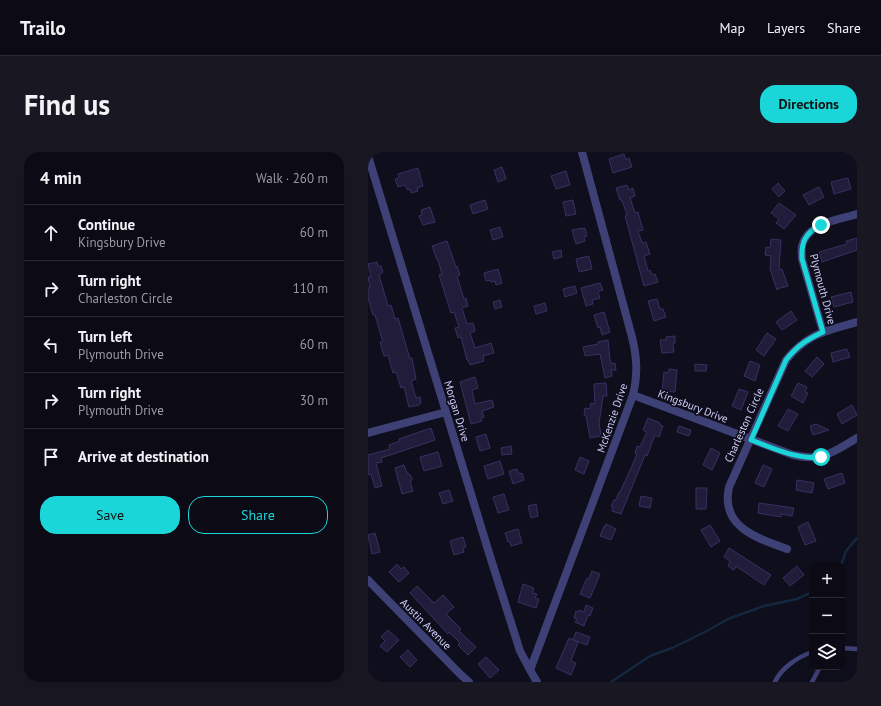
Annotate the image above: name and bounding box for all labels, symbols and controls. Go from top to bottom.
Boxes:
text: Trailo [20,16,66,40]
text: Map [719,19,745,37]
text: Layers [767,19,805,37]
text: Share [827,19,861,37]
button: Directions [760,85,857,123]
text: Find us [24,86,110,123]
text: 4 min [40,167,81,189]
text: Walk · 260 m [256,170,328,187]
text: Continue [78,215,135,234]
route end [812,216,830,234]
icon: ahead [40,222,62,244]
text: 60 m [300,224,328,241]
text: Kingsbury Drive [78,234,166,251]
street label: Plymouth Drive [807,252,839,326]
text: Turn right [78,271,141,290]
icon: right [40,278,62,300]
text: 110 m [293,280,328,297]
text: Charleston Circle [78,290,173,307]
text: Turn left [78,327,132,346]
icon: left [40,334,62,356]
text: 60 m [300,336,328,353]
text: Plymouth Drive [78,346,164,363]
street label: Morgan Drive [441,379,473,444]
street label: McKenzie Drive [594,381,631,455]
text: Turn right [78,383,141,402]
street label: Charleston Circle [721,385,767,464]
street label: Kingsbury Drive [656,386,731,426]
icon: right [40,390,62,412]
text: 30 m [300,392,328,409]
text: Plymouth Drive [78,402,164,419]
icon: arrive [40,446,62,468]
text: Arrive at destination [78,447,209,466]
route start [812,448,830,466]
button: Save [40,496,180,534]
button: Share [188,496,328,534]
map controls [809,562,845,670]
button: + [809,562,845,598]
street label: Austin Avenue [397,595,455,653]
button: − [809,598,845,634]
button: layers [809,634,845,670]

